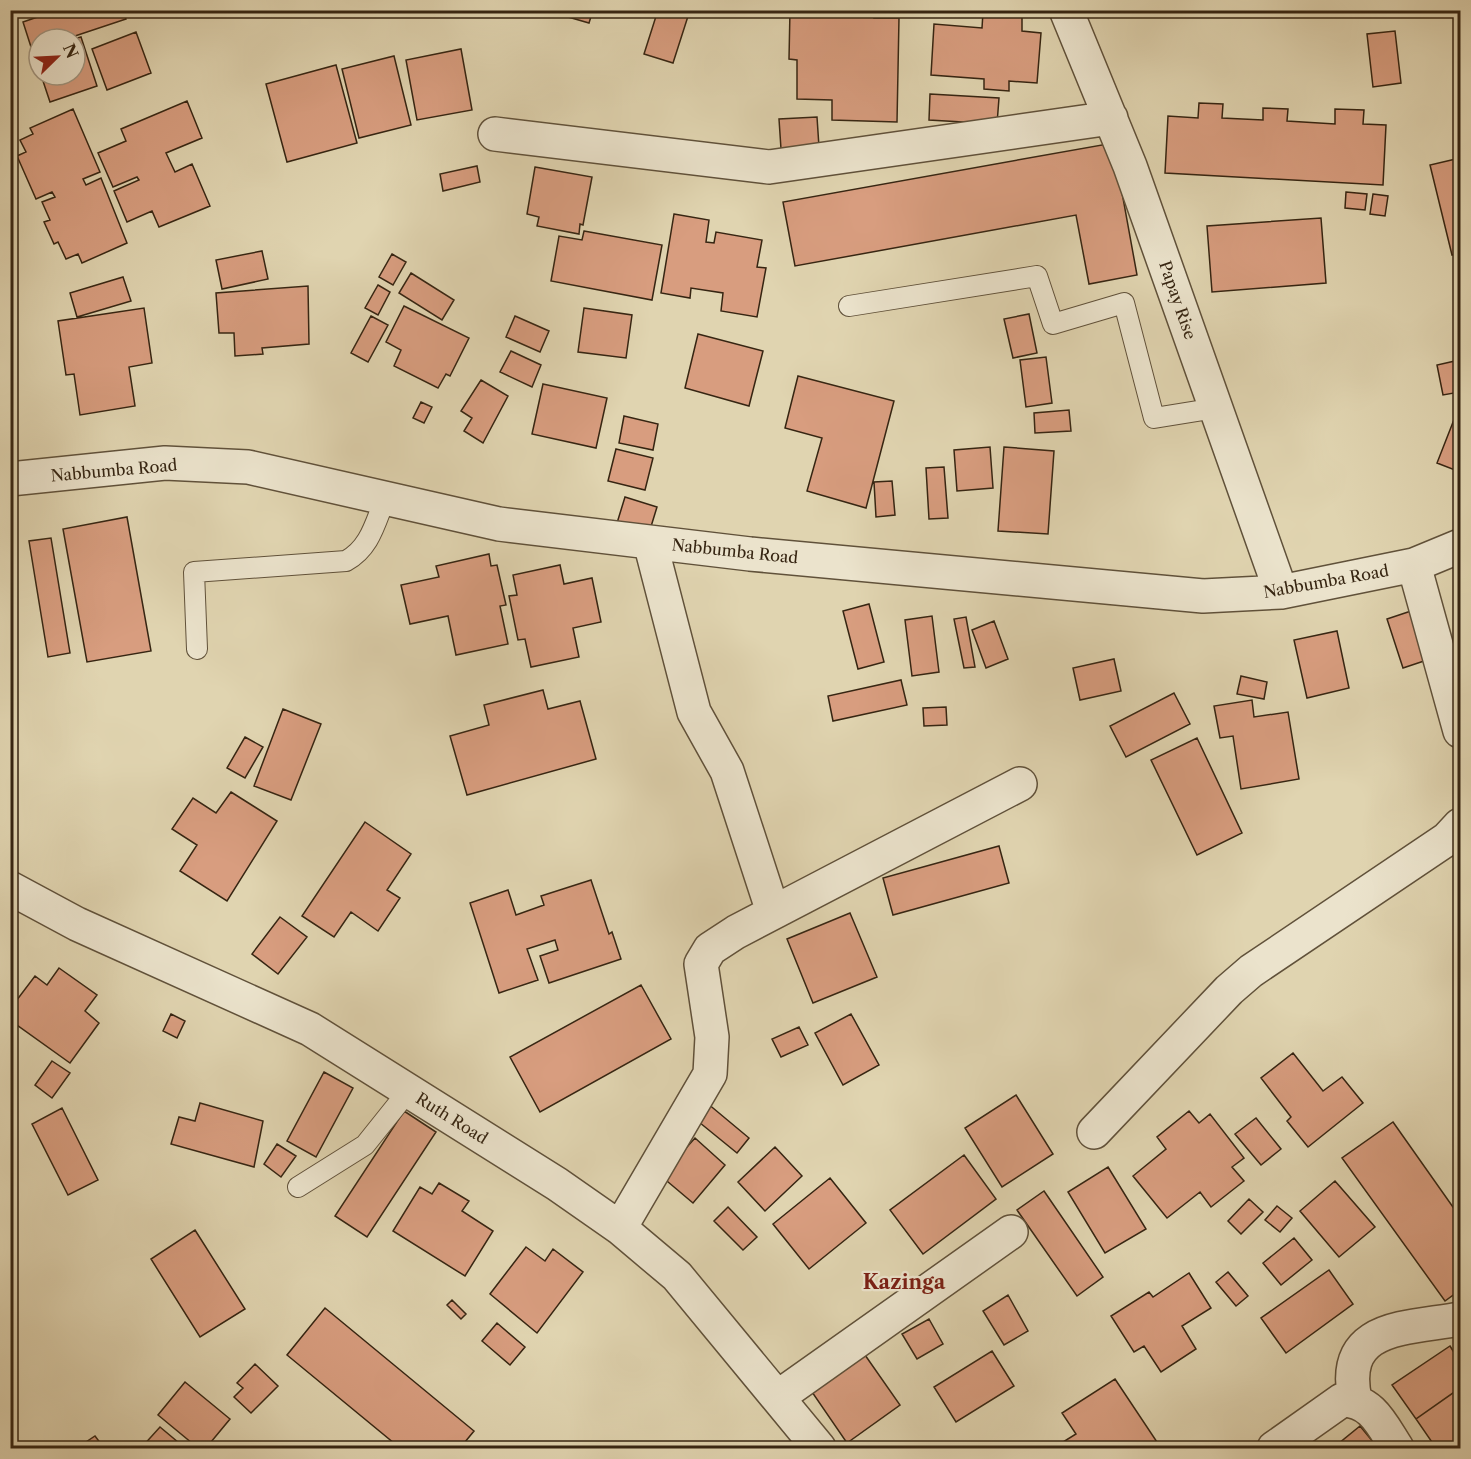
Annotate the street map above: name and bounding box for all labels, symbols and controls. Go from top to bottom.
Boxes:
north arrow [27,27,87,87]
text: N [59,40,83,61]
street label: Papay Rise [1155,258,1201,342]
street label: Nabbumba Road [50,454,178,485]
street label: Nabbumba Road [671,534,799,568]
street label: Nabbumba Road [1262,560,1391,602]
street label: Ruth Road [412,1088,492,1148]
district label: Kazinga [863,1270,946,1294]

